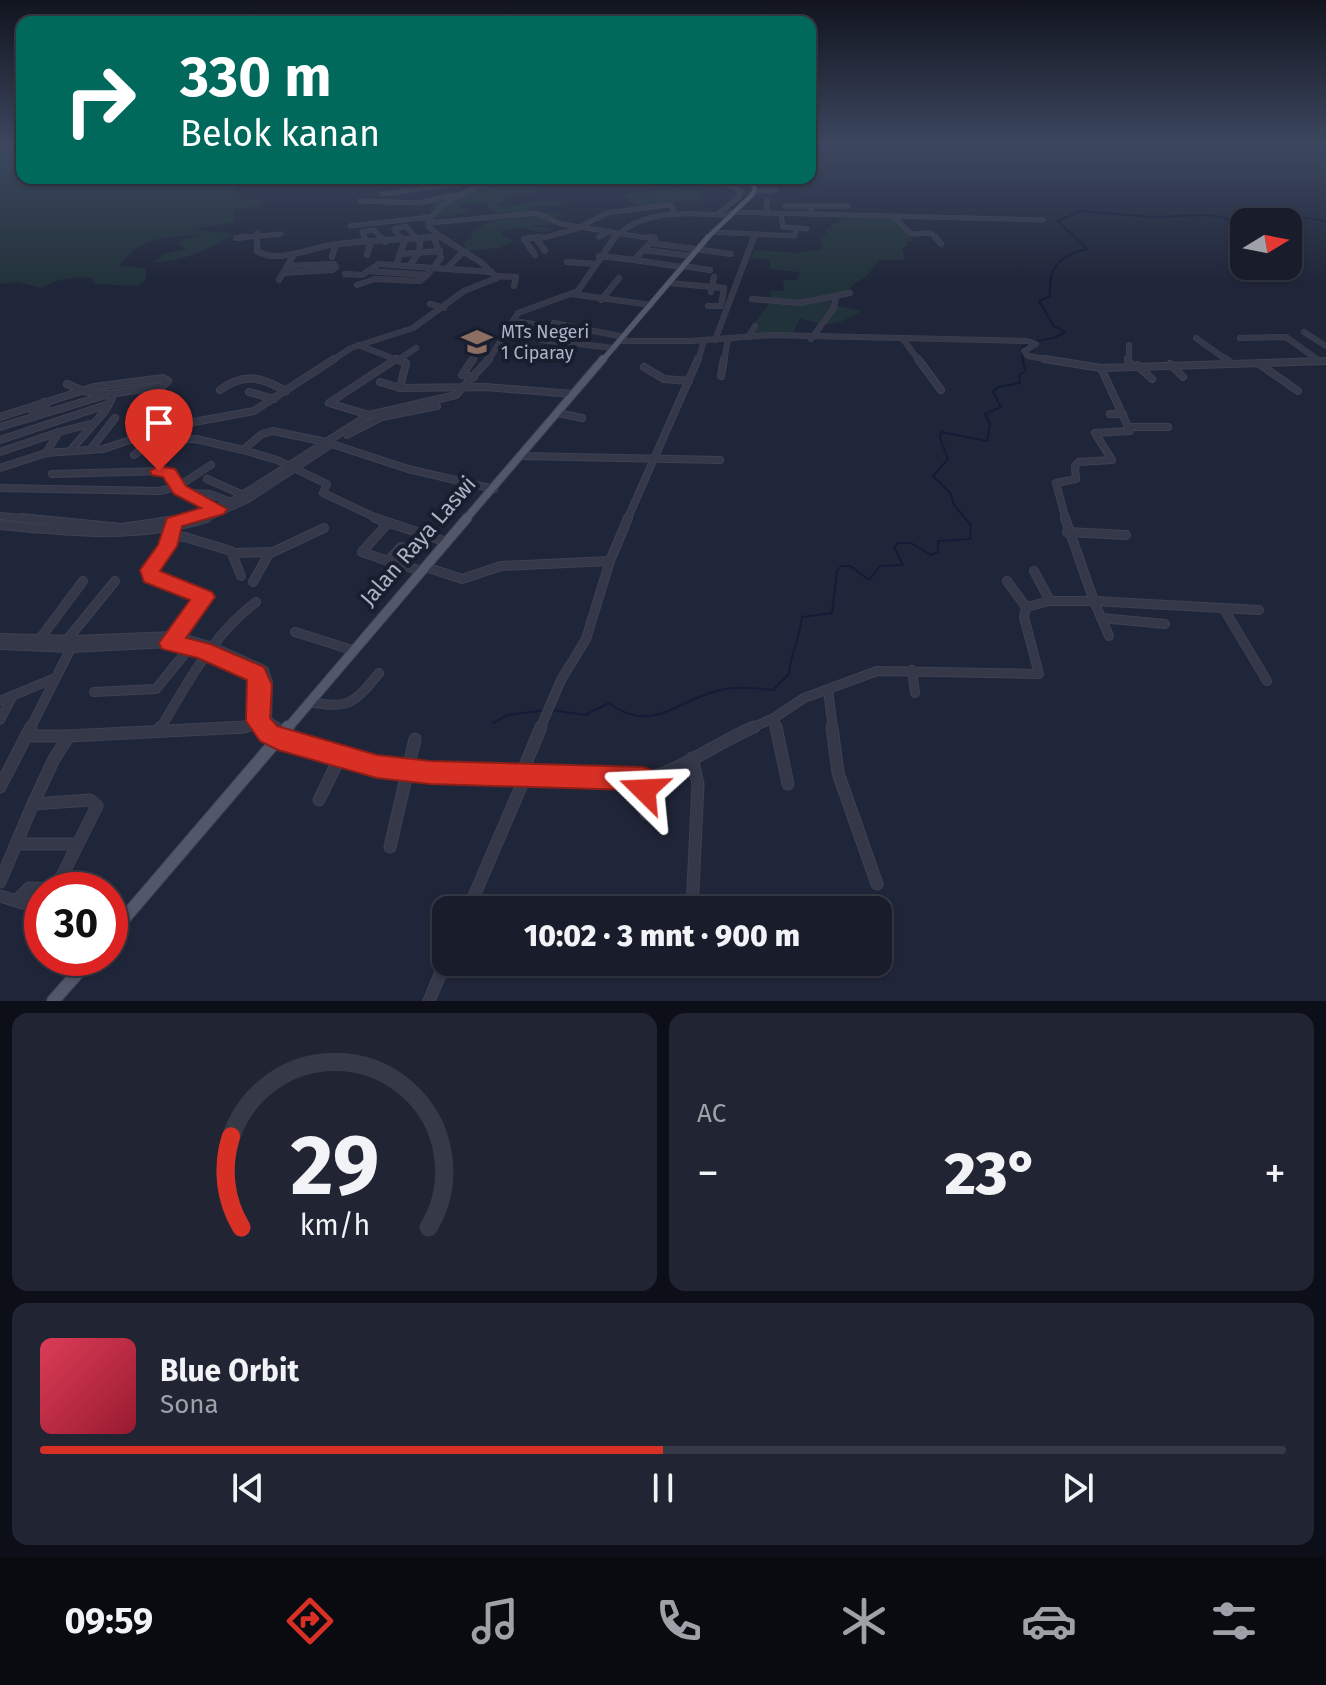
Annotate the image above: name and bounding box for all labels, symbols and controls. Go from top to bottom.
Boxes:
text: 330 m [180,44,332,111]
icon: right [48,48,152,152]
text: Belok kanan [180,112,380,156]
north arrow [1230,208,1302,280]
map controls [1230,208,1302,280]
place label: MTs Negeri 1 Ciparay [501,321,589,364]
school or university icon: MTs Negeri 1 Ciparay [460,325,494,359]
pin [125,389,193,471]
icon: arrive [137,401,181,445]
street label: Jalan Raya Laswi [354,471,482,611]
position arrow [602,748,686,832]
speed limit sign: 30 [24,872,128,976]
text: 10:02 · 3 mnt · 900 m [524,918,800,954]
text: AC [697,1098,726,1129]
text: 29 [290,1116,379,1216]
text: 23° [945,1138,1038,1210]
text: − [697,1147,719,1200]
text: + [1264,1147,1286,1200]
text: km/h [299,1208,370,1243]
text: Blue Orbit [160,1353,299,1389]
text: Sona [160,1389,219,1420]
icon: previous [226,1466,270,1510]
icon: pause [641,1466,685,1510]
icon: next [1056,1466,1100,1510]
icon: directions [282,1593,338,1649]
icon: music [467,1593,523,1649]
icon: phone [651,1593,707,1649]
icon: climate [836,1593,892,1649]
icon: car [1021,1593,1077,1649]
icon: filters [1206,1593,1262,1649]
text: 09:59 [64,1599,153,1643]

